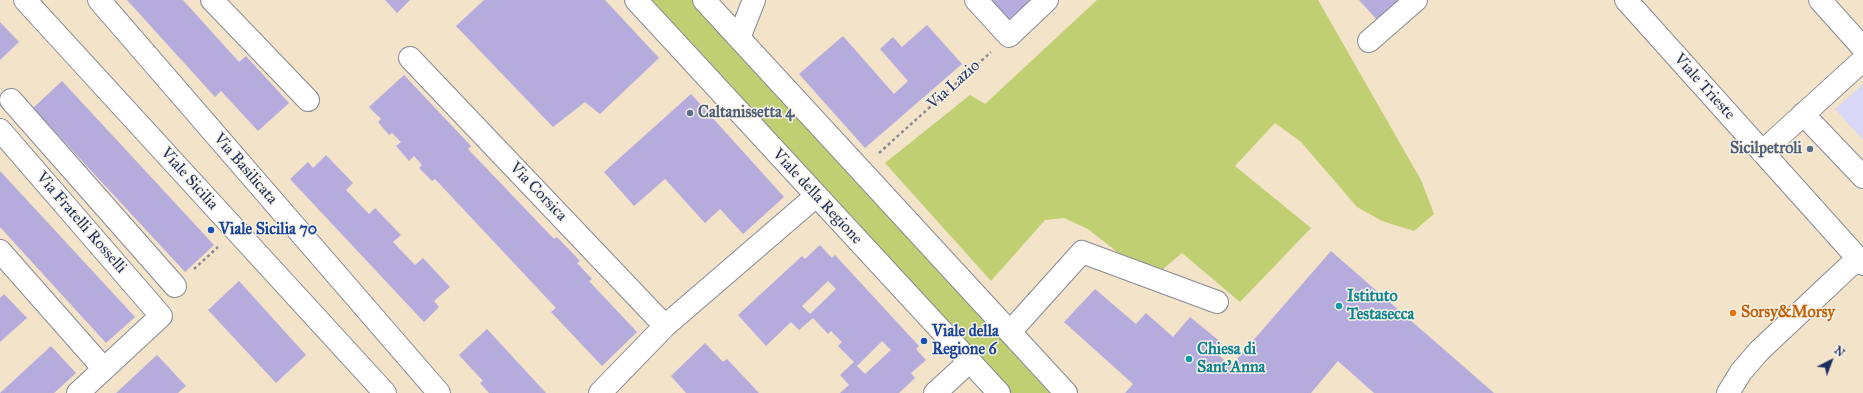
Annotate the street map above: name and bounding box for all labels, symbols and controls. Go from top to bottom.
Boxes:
street label: Viale Trieste [1669,50,1739,124]
street label: Via Lazio [924,56,984,114]
place label: Caltanissetta 4 [698,103,794,123]
marker: Caltanissetta 4 [685,108,695,118]
street label: Via Basilicata [209,130,281,208]
place label: Sicilpetroli [1730,139,1802,159]
street label: Viale Sicilia [156,144,222,214]
marker: Sicilpetroli [1805,144,1815,154]
street label: Viale della Regione [768,145,866,249]
street label: Via Corsica [505,159,571,225]
street label: Via Fratelli Rosselli [32,168,130,278]
place label: Viale Sicilia 70 [219,220,317,240]
marker: Viale Sicilia 70 [206,225,216,235]
place label: Istituto Testasecca [1347,287,1414,325]
marker: Istituto Testasecca [1334,301,1344,311]
place label: Sorsy&Morsy [1741,303,1835,323]
marker: Sorsy&Morsy [1728,308,1738,318]
place label: Viale della Regione 6 [932,322,999,360]
marker: Viale della Regione 6 [919,336,929,346]
place label: Chiesa di Sant'Anna [1197,340,1265,378]
north arrow [1811,341,1851,381]
text: N [1832,344,1847,360]
marker: Chiesa di Sant'Anna [1184,354,1194,364]

